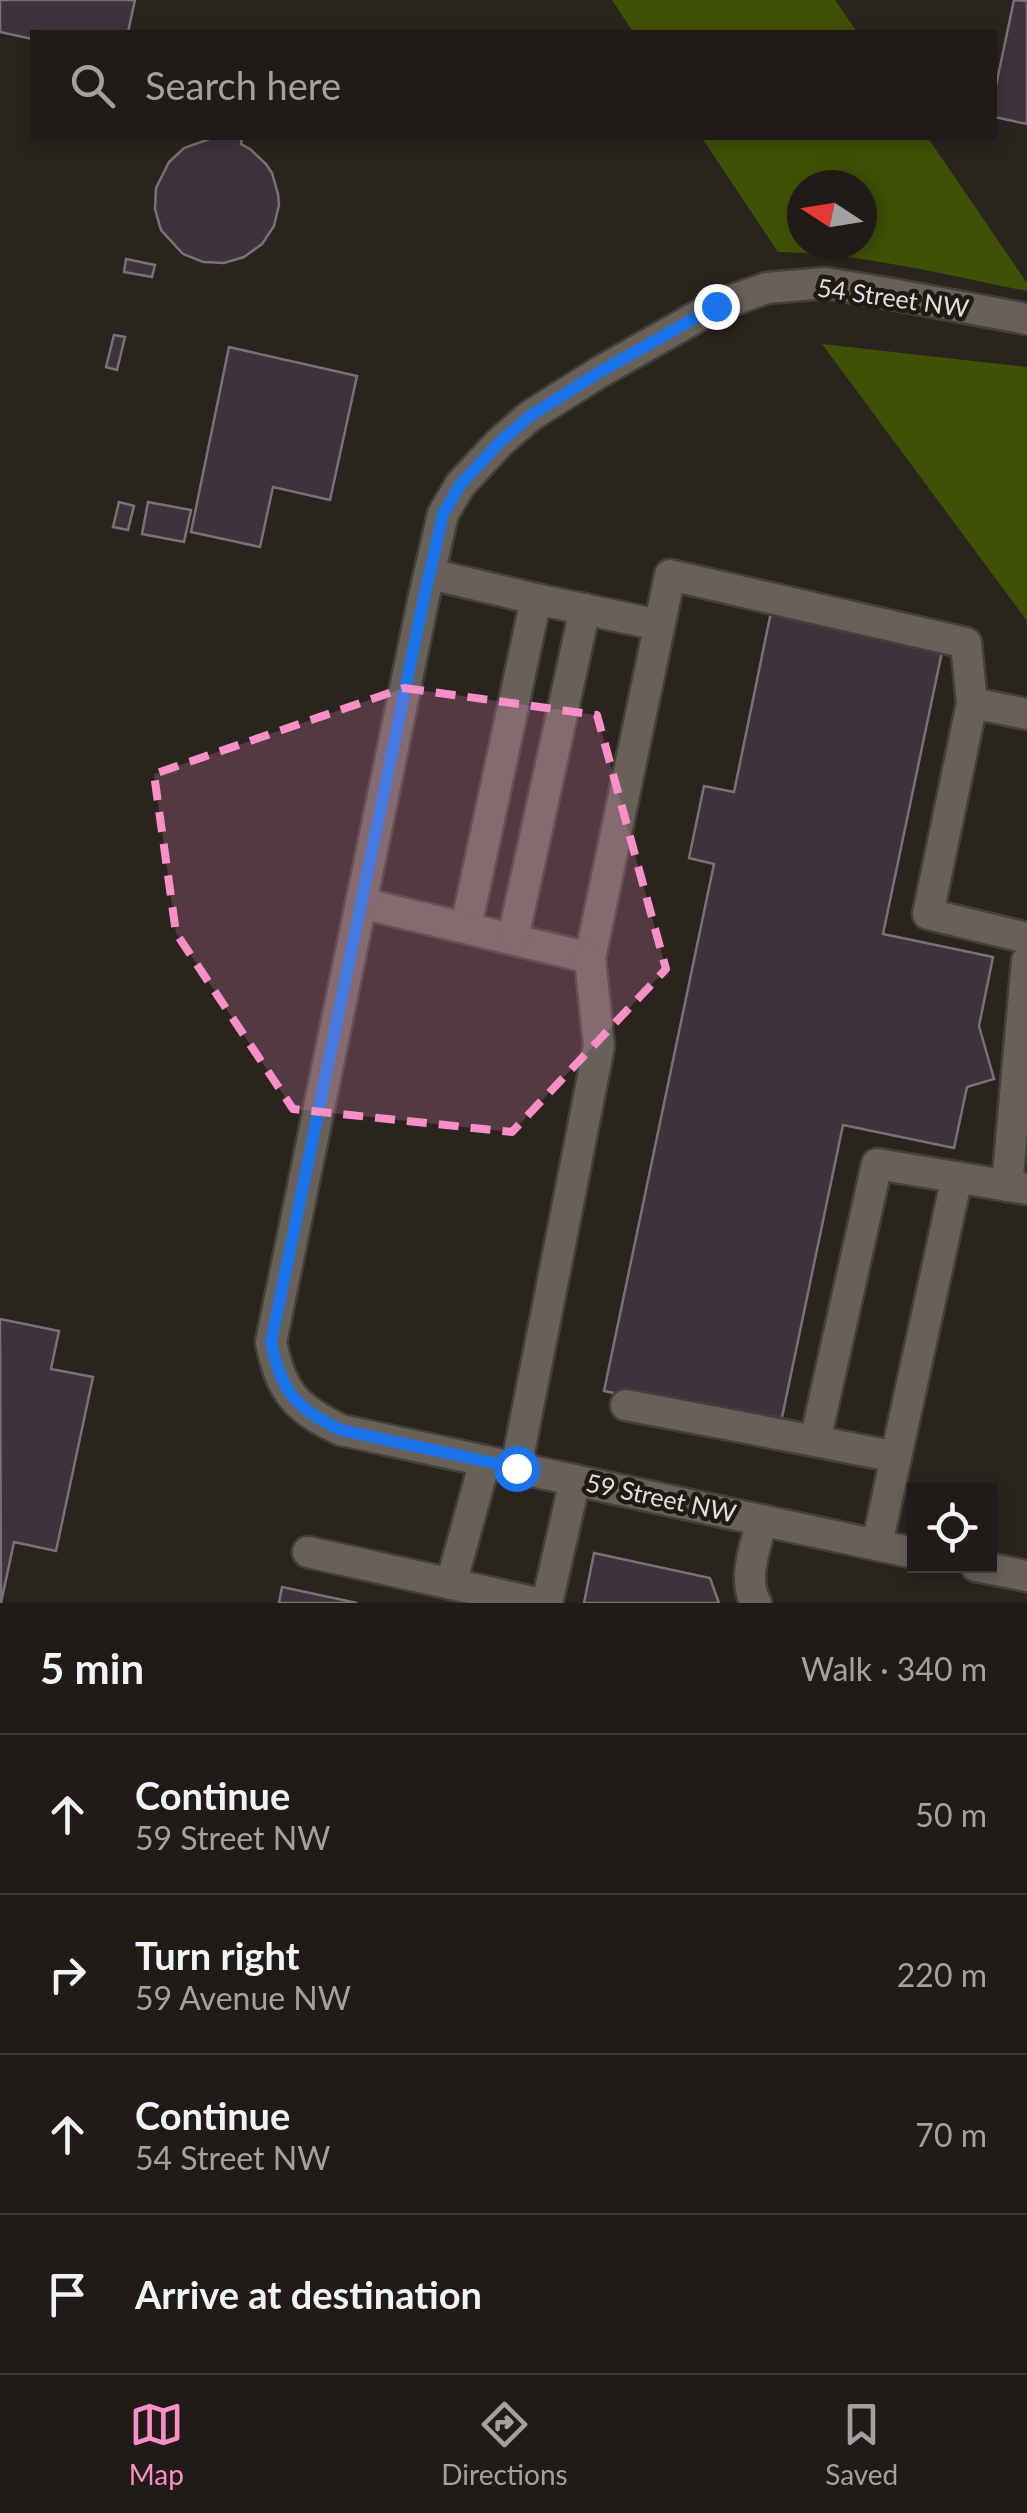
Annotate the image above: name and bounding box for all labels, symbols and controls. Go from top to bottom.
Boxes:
search box [30,30,997,140]
icon: search [65,58,120,113]
text: Search here [145,62,341,108]
north arrow [787,170,877,260]
street label: 54 Street NW [815,272,971,322]
route end [694,284,740,330]
route start [494,1446,540,1492]
street label: 59 Street NW [583,1466,739,1528]
map controls [907,1483,997,1573]
button: locate [907,1483,997,1573]
text: 5 min [40,1643,144,1693]
text: Walk · 340 m [801,1649,987,1688]
text: Continue [135,1772,290,1818]
icon: ahead [40,1787,95,1842]
text: 50 m [915,1795,987,1834]
text: 59 Street NW [135,1818,330,1857]
text: Turn right [135,1932,300,1978]
icon: right [40,1947,95,2002]
text: 220 m [897,1955,987,1994]
text: 59 Avenue NW [135,1978,351,2017]
text: Continue [135,2092,290,2138]
icon: ahead [40,2107,95,2162]
text: 70 m [915,2115,987,2154]
text: 54 Street NW [135,2138,330,2177]
icon: arrive [40,2267,95,2322]
text: Arrive at destination [135,2271,482,2317]
tab: Map [129,2397,184,2491]
tab: Directions [441,2397,568,2491]
tab: Saved [825,2397,898,2491]

